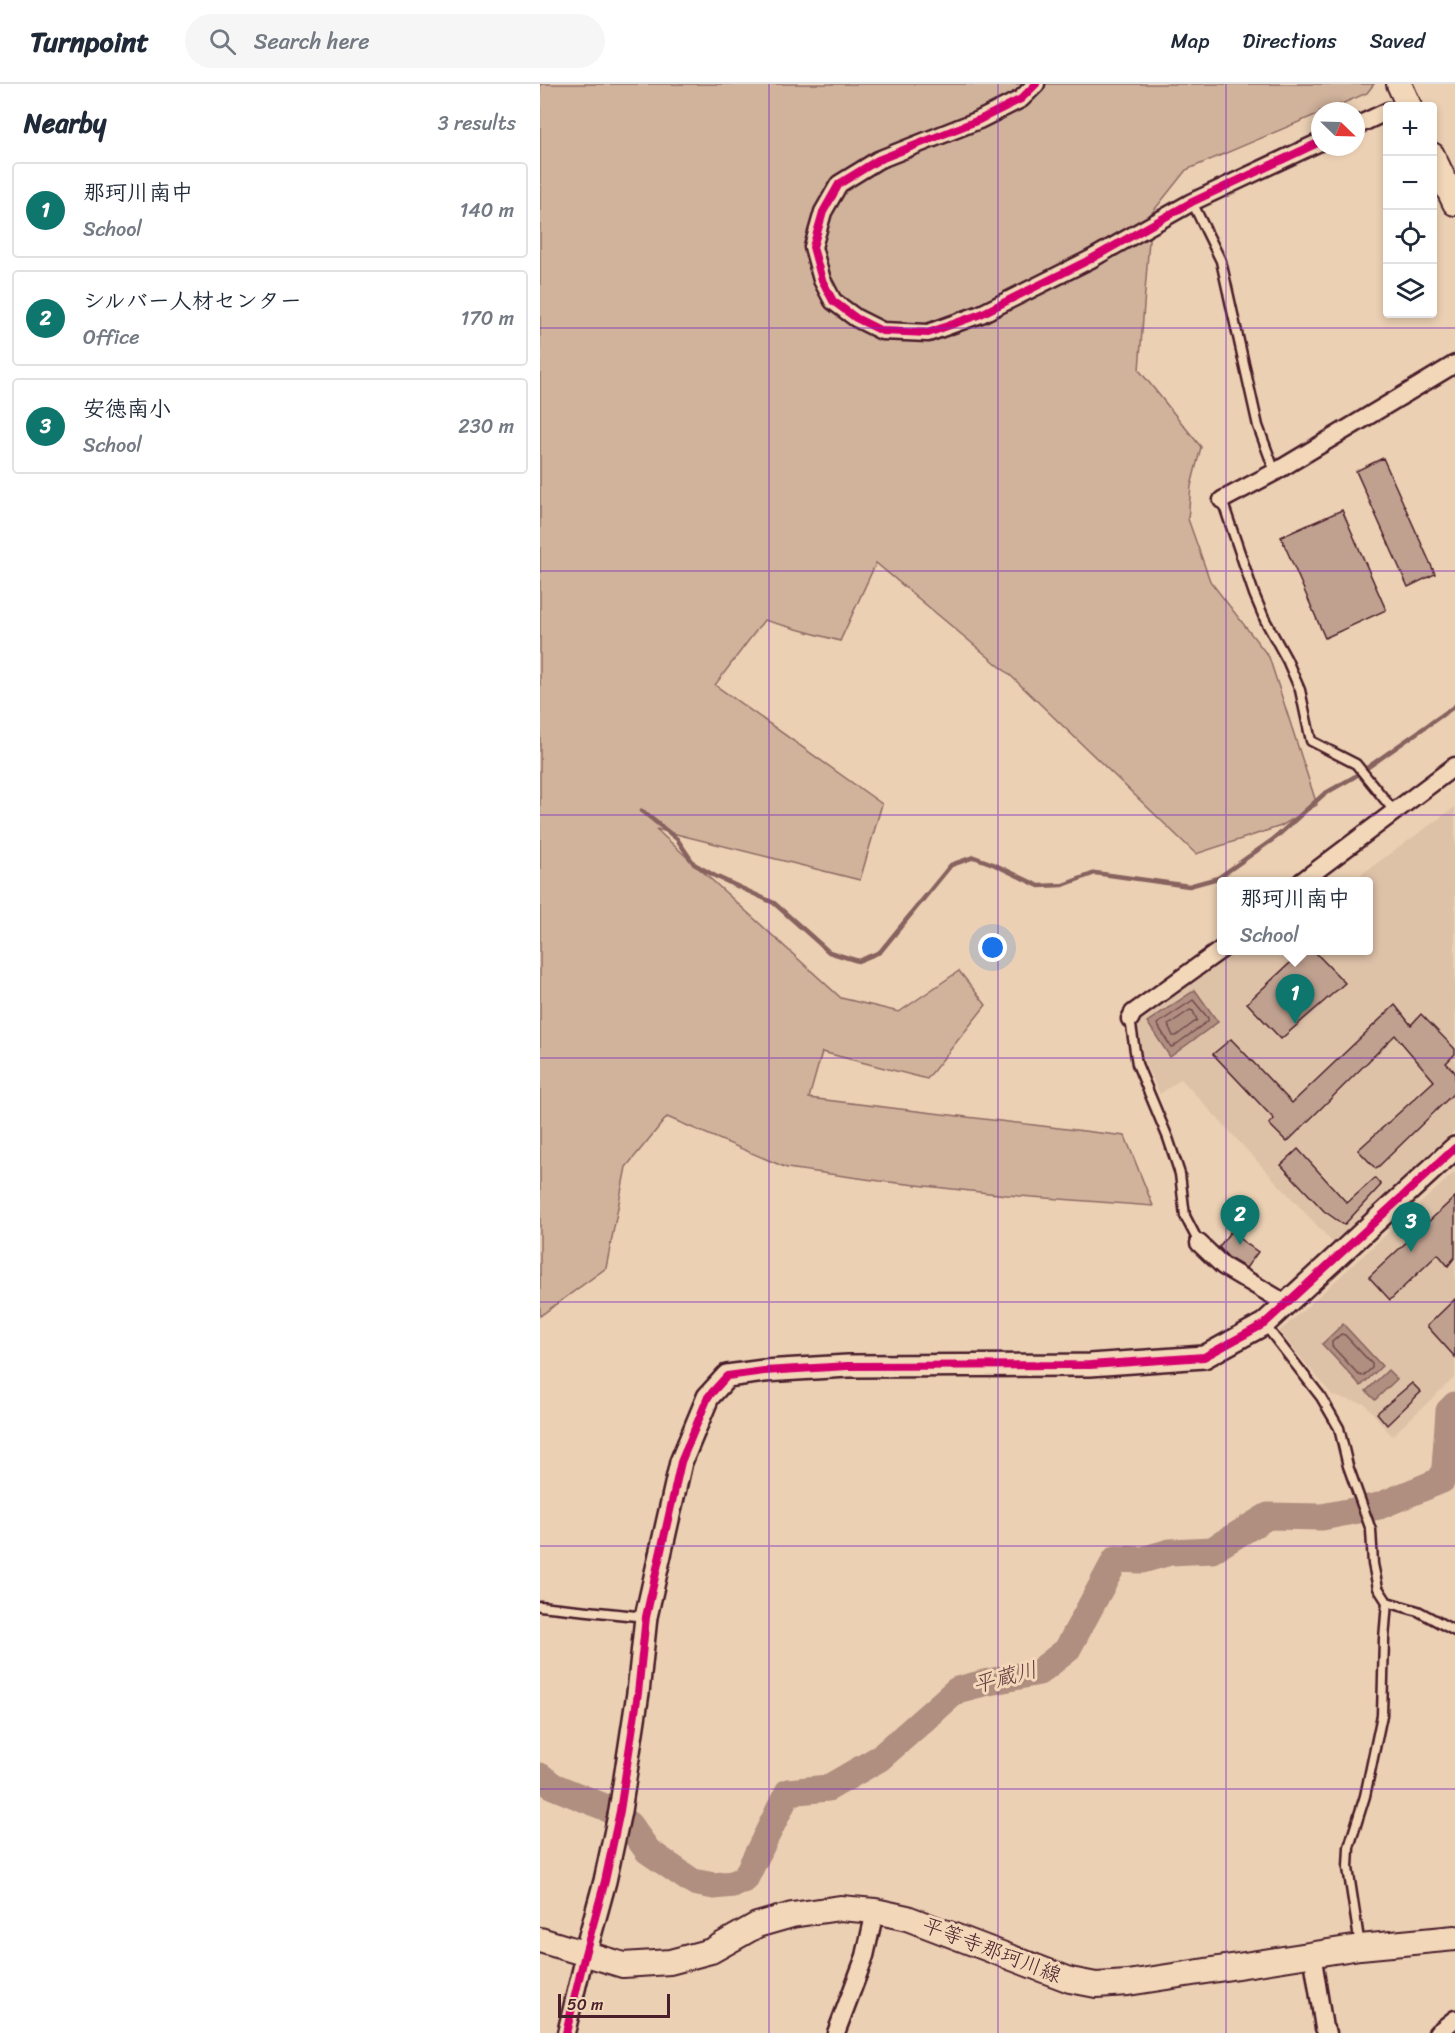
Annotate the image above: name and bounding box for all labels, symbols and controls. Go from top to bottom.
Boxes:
search box [185,14,605,68]
text: Turnpoint [30,17,149,66]
text: Search here [254,22,370,61]
text: Map [1171,22,1209,60]
text: Directions [1242,22,1337,60]
text: Saved [1370,22,1425,60]
icon: search [206,25,239,58]
text: Nearby [24,100,106,146]
north arrow [1311,102,1365,156]
map controls [1383,102,1437,318]
button: + [1383,102,1437,156]
text: 3 results [438,106,516,141]
button: − [1383,156,1437,210]
text: 那珂川南中 [83,173,193,212]
text: 1 [41,193,50,228]
text: 140 m [460,193,514,228]
button: locate [1383,210,1437,264]
text: School [83,212,142,247]
button: layers [1383,264,1437,318]
text: シルバー人材センター [83,281,302,320]
text: 2 [40,301,51,336]
text: 170 m [461,301,514,336]
text: Office [83,320,139,355]
text: 安徳南小 [83,389,171,428]
text: 3 [40,409,51,444]
text: 230 m [458,409,514,444]
text: School [83,428,142,463]
popup [1217,877,1373,955]
text: 那珂川南中 [1240,879,1350,918]
text: School [1240,918,1299,953]
your location [978,933,1007,962]
pin: 1 [1276,974,1314,1024]
pin: 2 [1220,1196,1260,1245]
pin: 3 [1392,1202,1430,1252]
water label: 平蔵川 [968,1650,1042,1704]
street label: 平等寺那珂川線 [917,1906,1067,1994]
text: 50 m [567,1990,603,2019]
scale bar [558,1991,670,2018]

